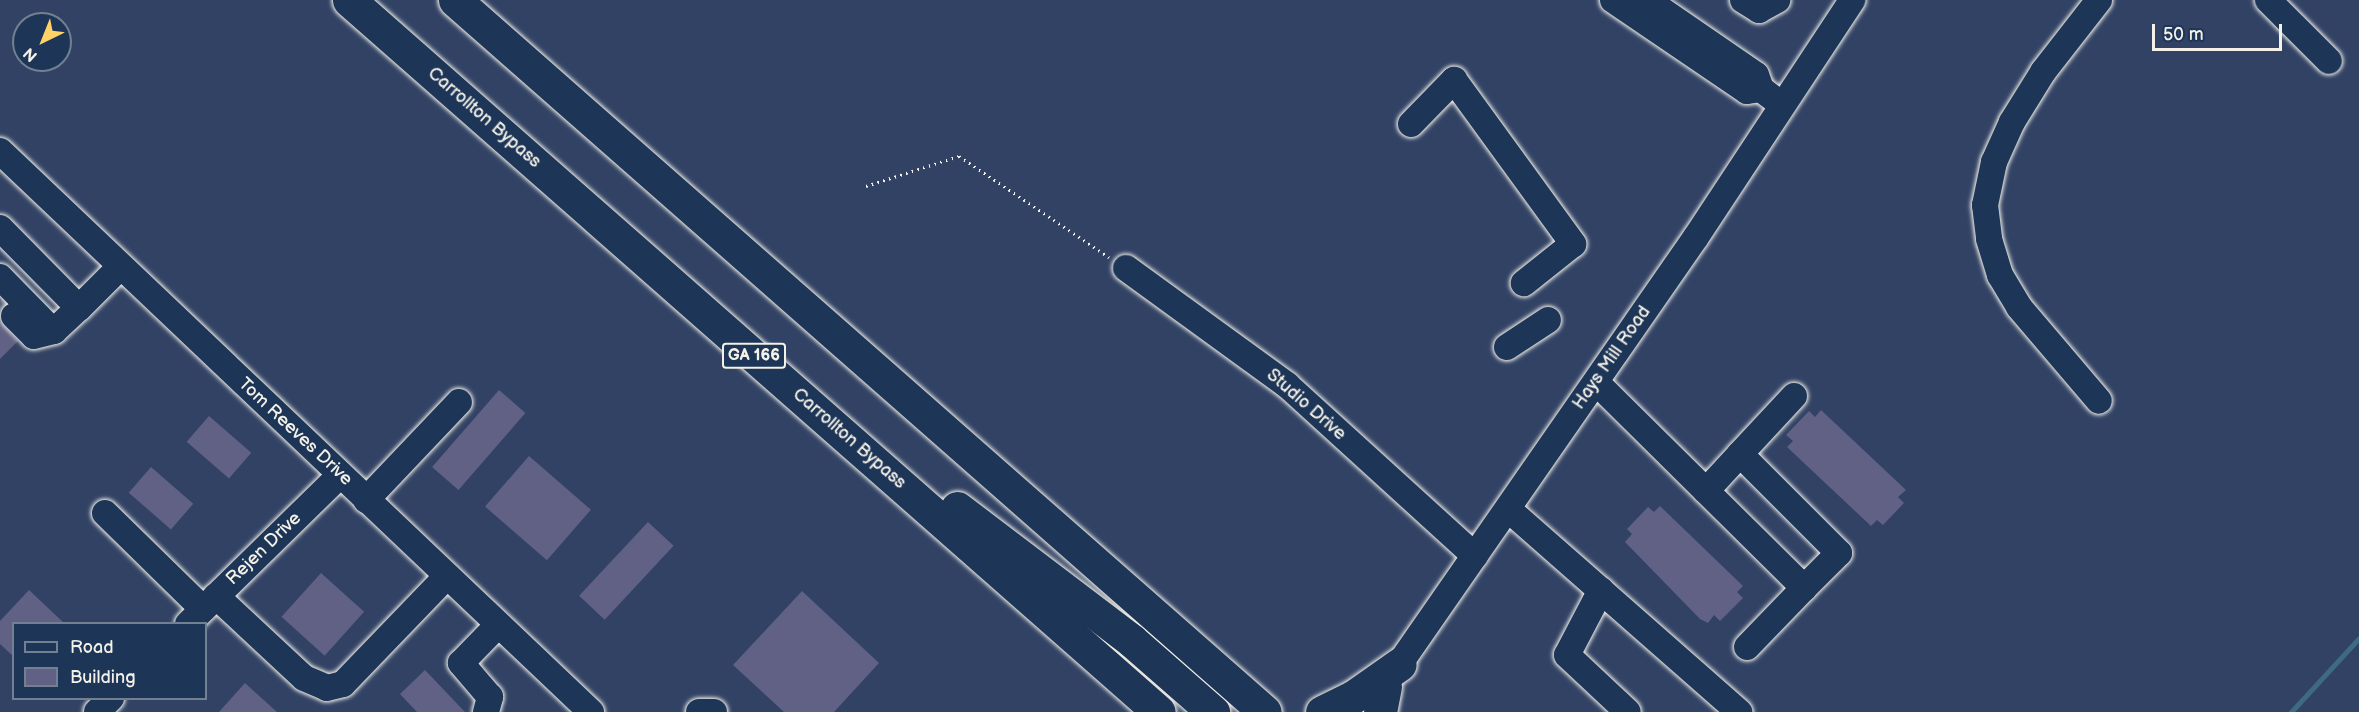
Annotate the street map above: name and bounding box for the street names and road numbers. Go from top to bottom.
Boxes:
street label: Carrollton Bypass [423,63,545,173]
street label: Hays Mill Road [1568,302,1656,414]
road number: GA 166 [721,343,787,369]
street label: Studio Drive [1262,365,1350,445]
street label: Tom Reeves Drive [233,374,357,490]
street label: Carrollton Bypass [788,384,910,494]
street label: Rejen Drive [222,508,306,590]

